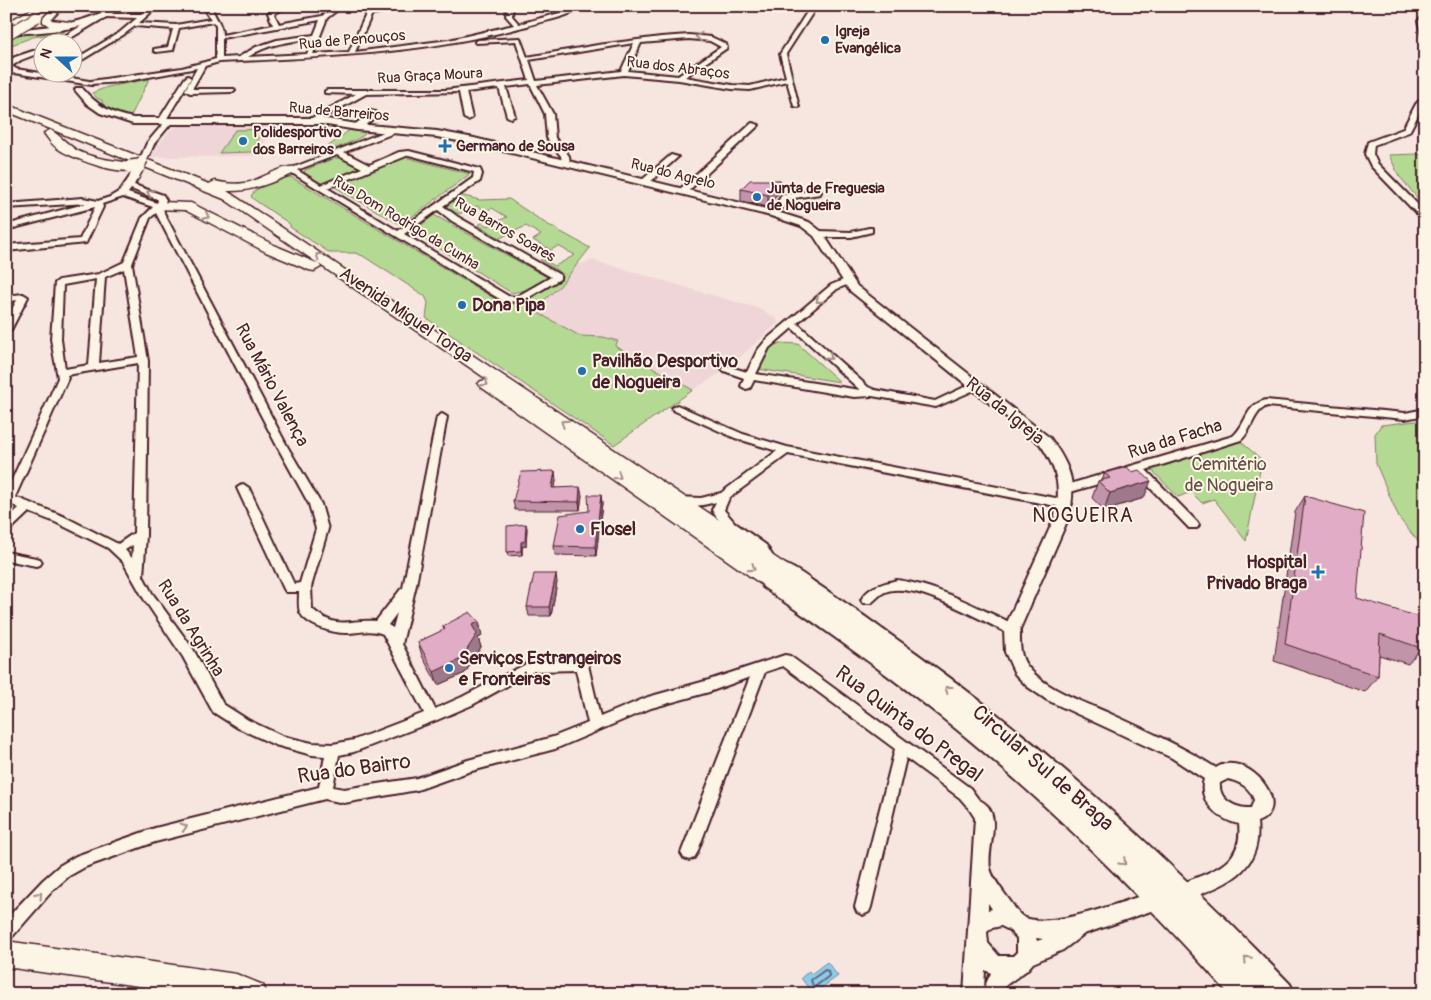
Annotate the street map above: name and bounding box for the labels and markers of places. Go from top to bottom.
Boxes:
place label: Igreja Evangélica [835,22,901,58]
marker: Igreja Evangélica [819,34,831,46]
place label: Polidesportivo dos Barreiros [253,123,342,159]
marker: Polidesportivo dos Barreiros [237,135,249,147]
place label: Germano de Sousa [456,137,575,156]
marker: Germano de Sousa [438,139,452,153]
place label: Junta de Freguesia de Nogueira [767,179,885,215]
marker: Junta de Freguesia de Nogueira [751,191,763,203]
place label: Dona Pipa [472,294,546,317]
marker: Dona Pipa [456,299,468,311]
place label: Pavilhão Desportivo de Nogueira [592,350,738,394]
marker: Pavilhão Desportivo de Nogueira [576,365,588,377]
place label: Flosel [590,518,636,541]
marker: Flosel [574,523,586,535]
place label: Hospital Privado Braga [1206,551,1308,595]
marker: Hospital Privado Braga [1311,565,1325,579]
place label: Serviços Estrangeiros e Fronteiras [458,647,622,691]
marker: Serviços Estrangeiros e Fronteiras [443,662,455,674]

